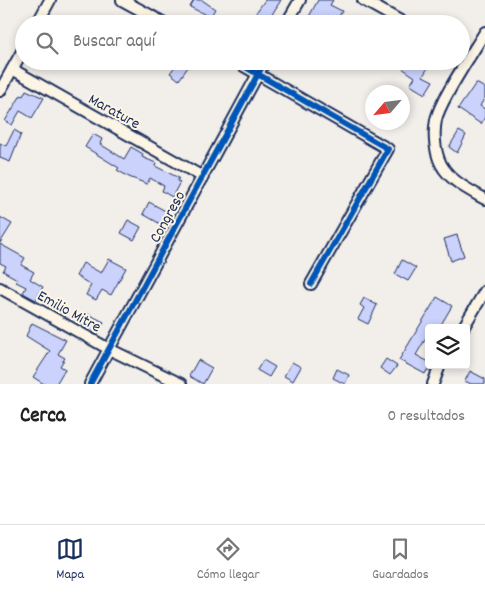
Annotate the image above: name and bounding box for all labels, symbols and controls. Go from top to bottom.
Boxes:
search box [15,15,470,70]
icon: search [33,29,61,57]
text: Buscar aquí [73,29,155,56]
north arrow [365,85,410,130]
street label: Marature [84,89,144,136]
street label: Congreso [144,187,192,247]
street label: Emilio Mitre [33,285,105,339]
map controls [425,324,470,369]
button: layers [425,324,470,369]
text: Cerca [20,402,66,432]
text: 0 resultados [387,405,465,428]
tab: Mapa [56,535,84,585]
tab: Cómo llegar [197,535,260,585]
tab: Guardados [372,535,429,585]

